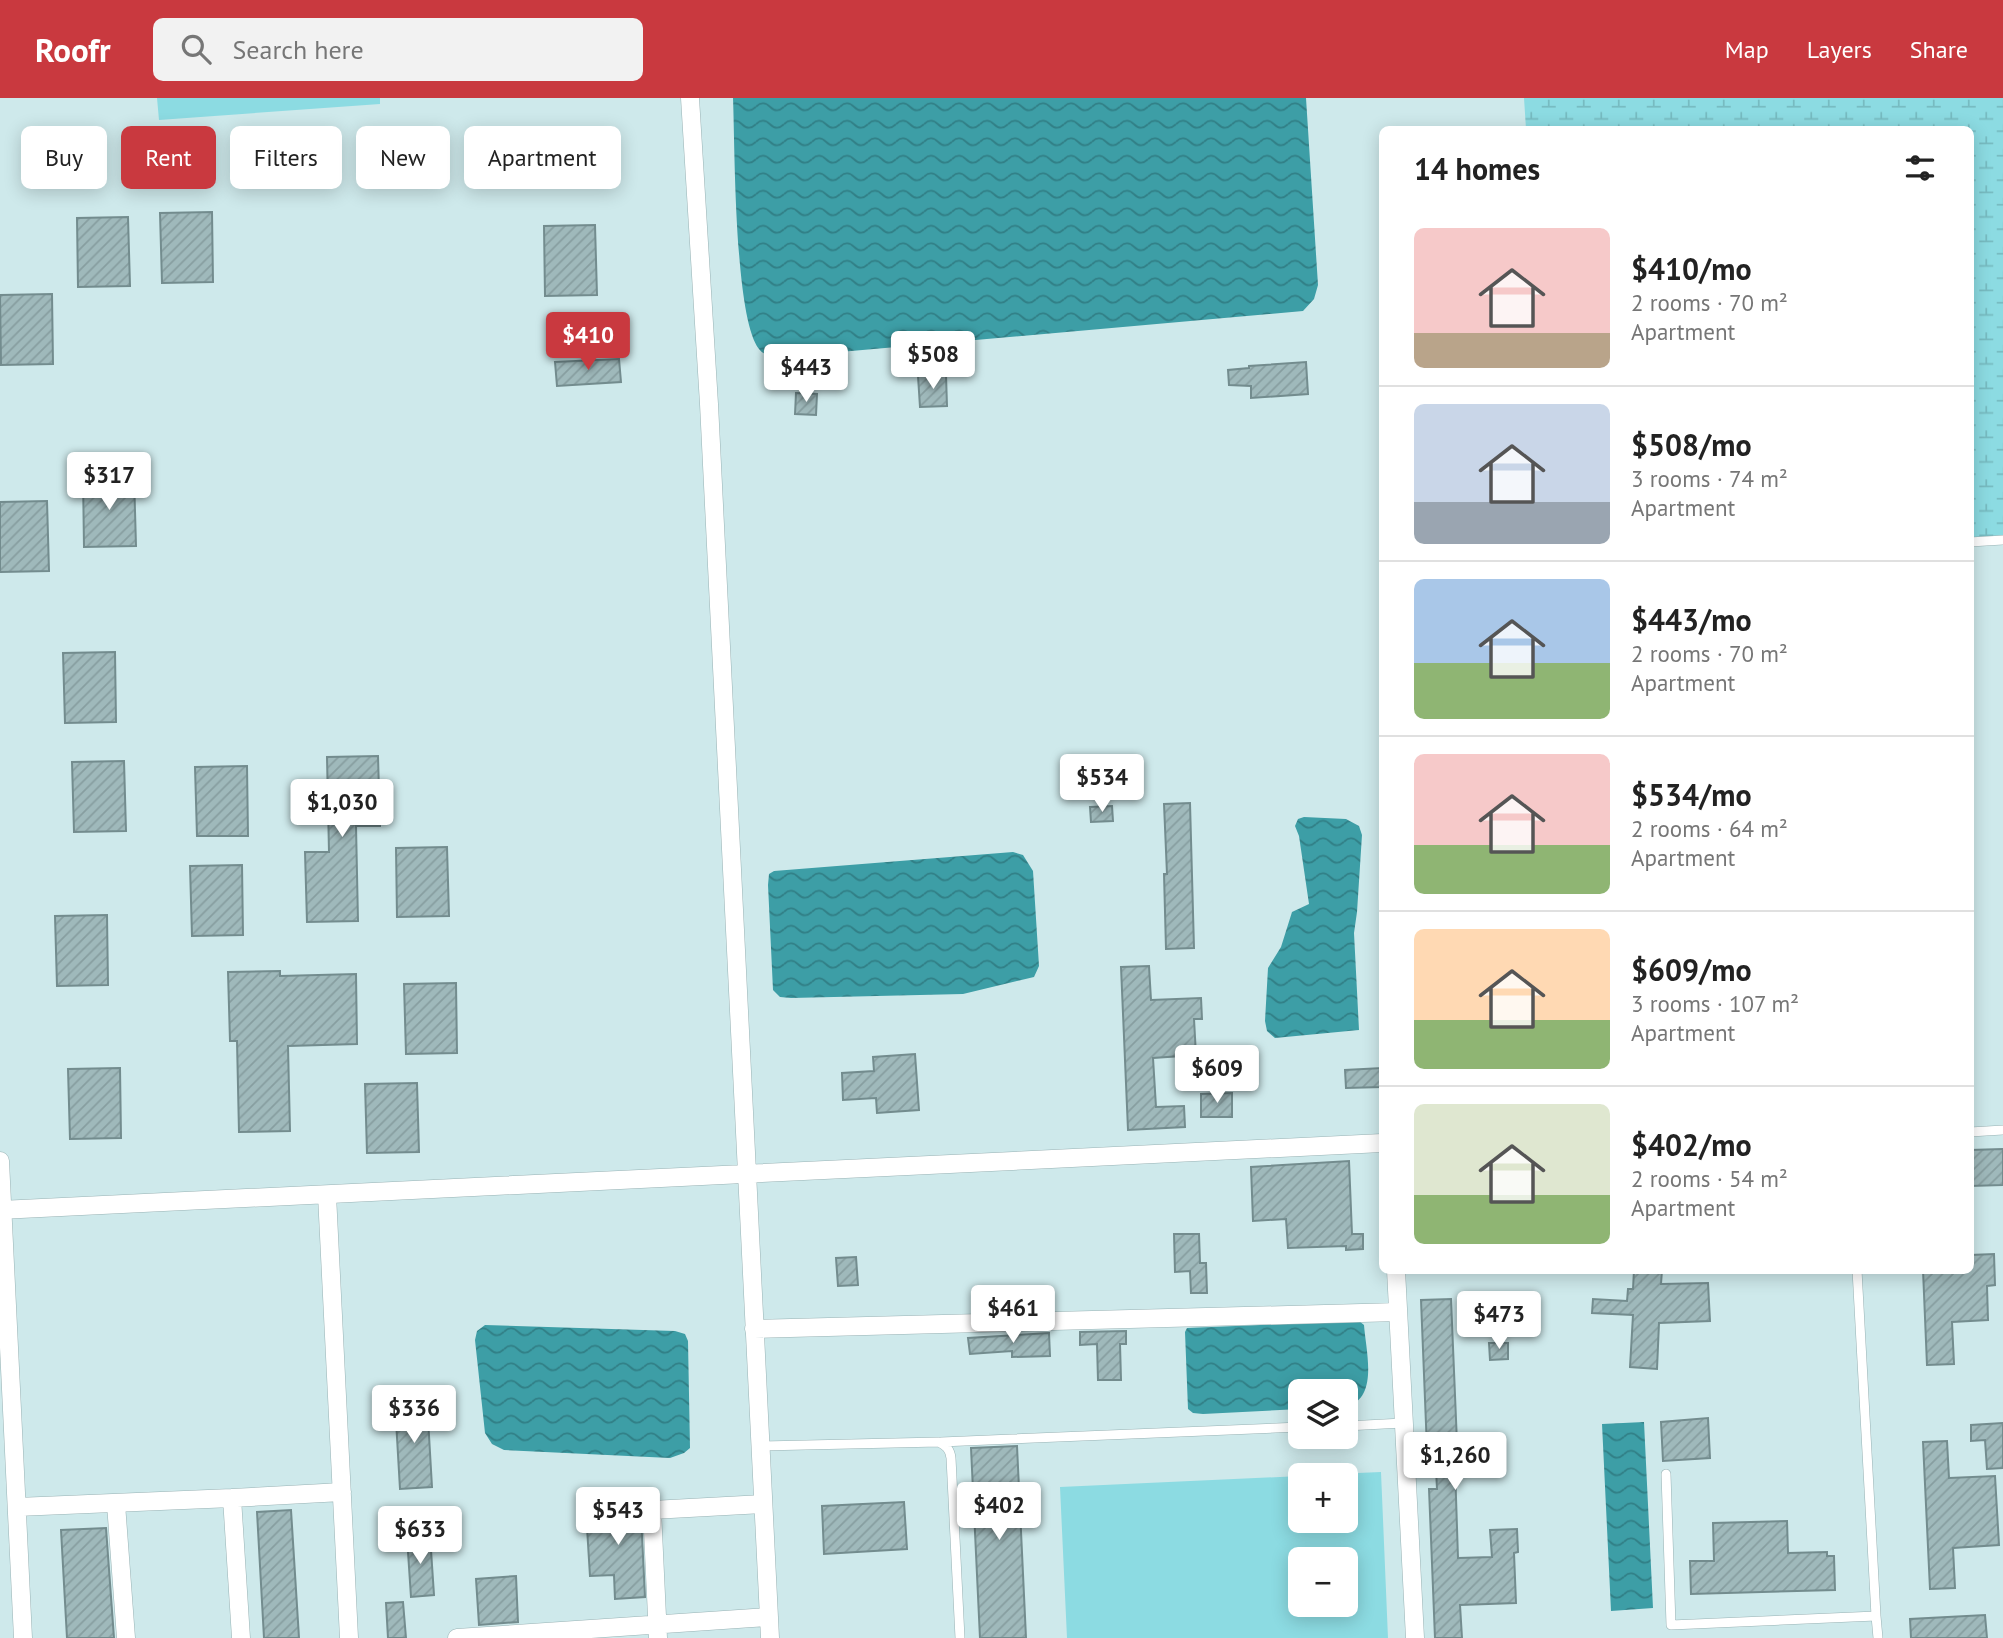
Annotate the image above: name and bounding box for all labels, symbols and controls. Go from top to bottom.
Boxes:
search box [153,18,643,81]
text: Roofr [35,28,111,71]
icon: search [177,30,215,68]
text: Search here [233,33,364,66]
text: Map [1725,34,1769,65]
text: Layers [1807,34,1872,65]
text: Share [1910,34,1968,65]
chip: Buy [21,126,107,189]
chip: Rent [121,126,216,189]
chip: Filters [230,126,342,189]
chip: New [356,126,450,189]
chip: Apartment [464,126,621,189]
text: 14 homes [1414,149,1540,188]
icon: filters [1901,149,1939,187]
text: $410/mo [1631,249,1752,288]
icon: home [1470,256,1554,340]
text: 2 rooms · 70 m² [1631,288,1788,317]
pin: $410 [547,313,629,372]
text: Apartment [1631,317,1735,346]
text: $410 [562,320,614,349]
pin: $508 [892,331,974,391]
text: $508 [907,339,959,368]
pin: $443 [765,344,847,404]
text: $443 [780,352,832,381]
text: $508/mo [1631,425,1752,464]
icon: home [1470,432,1554,516]
pin: $317 [68,452,150,512]
text: $317 [83,460,135,489]
text: 3 rooms · 74 m² [1631,464,1788,493]
text: Apartment [1631,493,1735,522]
text: $443/mo [1631,600,1752,639]
icon: home [1470,607,1554,691]
text: 2 rooms · 70 m² [1631,639,1788,668]
text: Apartment [1631,668,1735,697]
pin: $534 [1061,754,1143,814]
text: $534 [1076,762,1128,791]
text: $534/mo [1631,775,1752,814]
pin: $1,030 [285,780,399,839]
icon: home [1470,782,1554,866]
text: $1,030 [306,787,378,816]
text: 2 rooms · 64 m² [1631,814,1788,843]
text: Apartment [1631,843,1735,872]
text: $609/mo [1631,950,1752,989]
icon: home [1470,957,1554,1041]
text: 3 rooms · 107 m² [1631,989,1799,1018]
text: Apartment [1631,1018,1735,1047]
pin: $609 [1176,1046,1258,1105]
text: $609 [1191,1053,1243,1082]
text: $402/mo [1631,1125,1752,1164]
icon: home [1470,1132,1554,1216]
text: 2 rooms · 54 m² [1631,1164,1788,1193]
text: Apartment [1631,1193,1735,1222]
pin: $461 [972,1286,1054,1345]
pin: $473 [1458,1292,1540,1351]
text: $461 [987,1293,1039,1322]
text: $473 [1473,1299,1525,1328]
map controls [1288,1379,1358,1617]
button: layers [1288,1379,1358,1449]
pin: $336 [373,1386,455,1445]
text: $336 [388,1393,440,1422]
pin: $1,260 [1398,1432,1512,1492]
text: $1,260 [1419,1440,1491,1469]
button: + [1288,1463,1358,1533]
pin: $402 [958,1482,1040,1542]
pin: $543 [577,1488,659,1547]
text: $402 [973,1490,1025,1519]
text: $543 [592,1495,644,1524]
pin: $633 [379,1506,461,1566]
text: $633 [394,1514,446,1543]
button: − [1288,1547,1358,1617]

